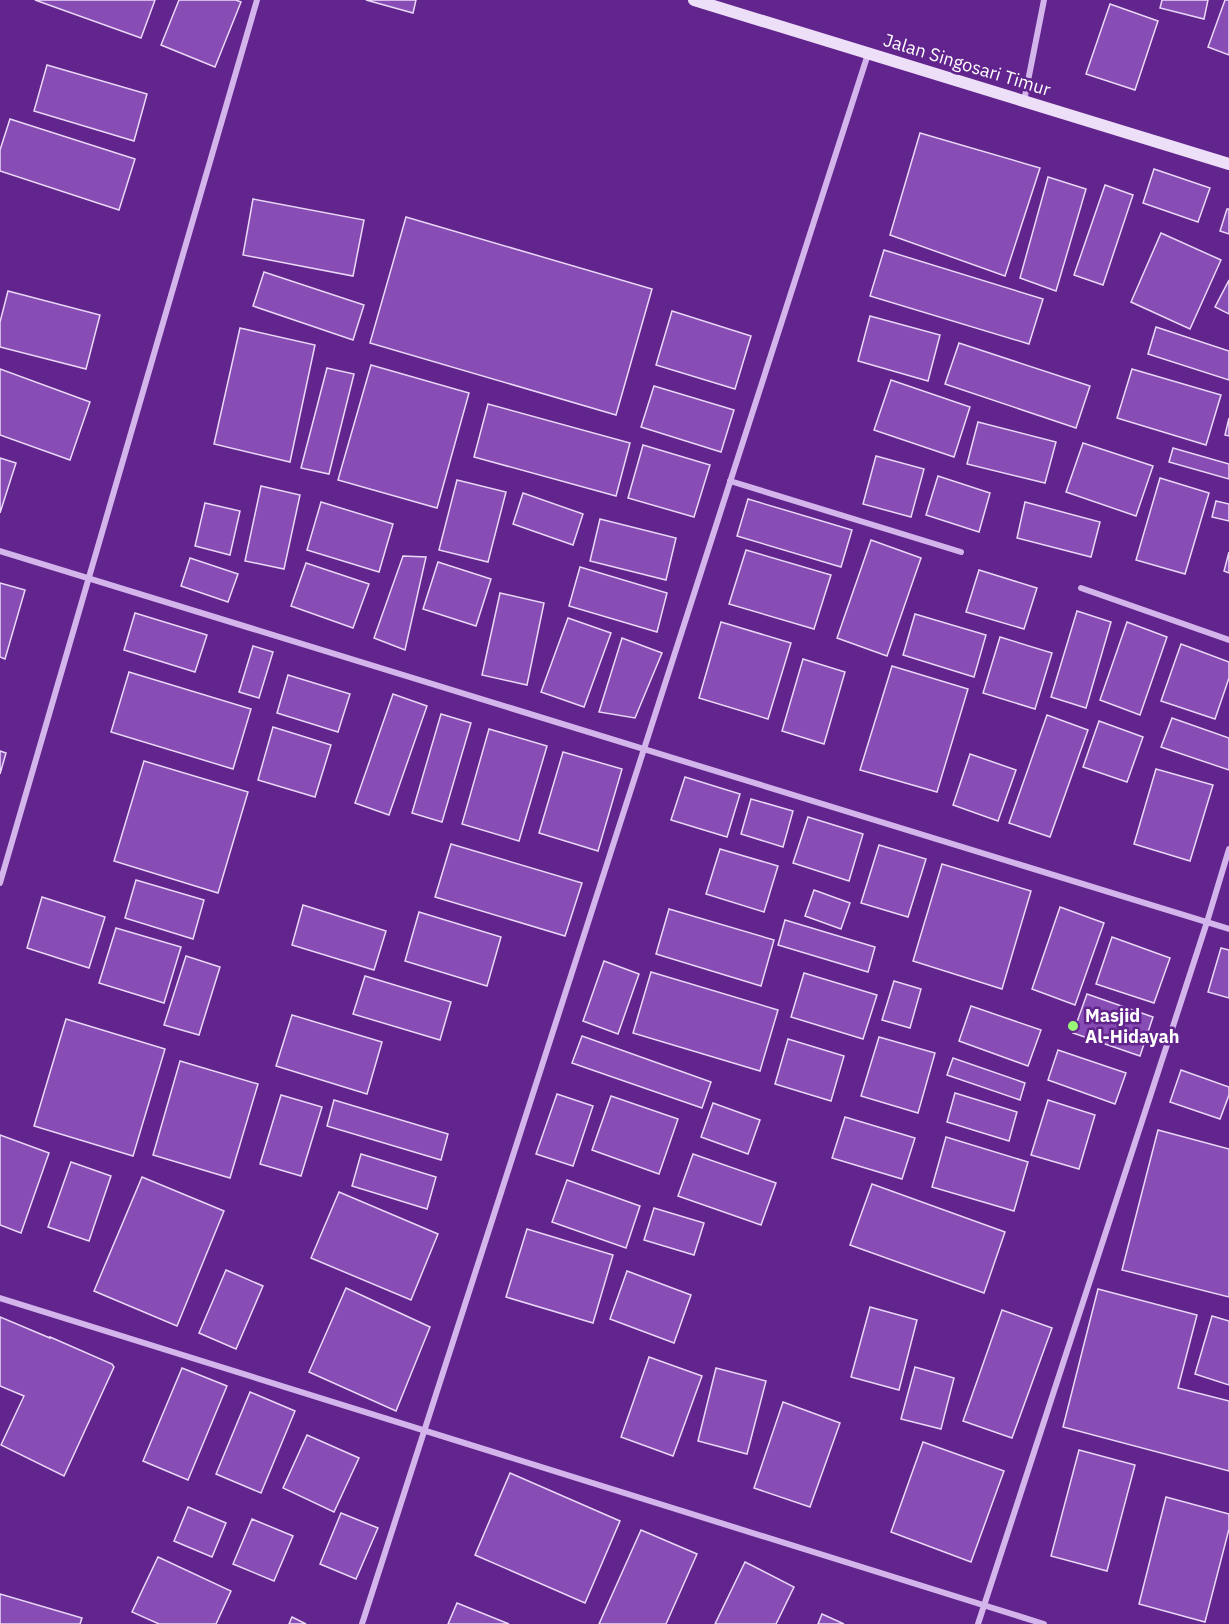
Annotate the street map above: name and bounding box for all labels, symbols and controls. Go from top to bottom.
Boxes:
street label: Jalan Singosari Timur [881,28,1054,101]
place label: Masjid Al-Hidayah [1085,1004,1179,1048]
marker: Masjid Al-Hidayah [1066,1019,1080,1033]

